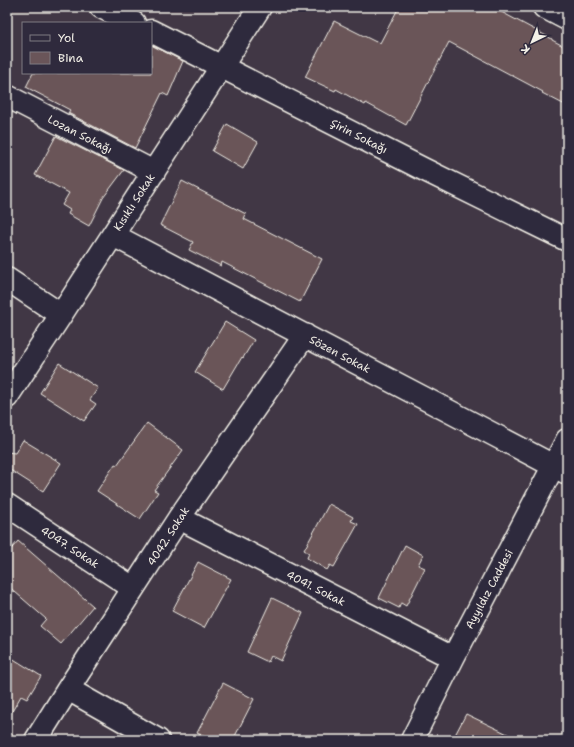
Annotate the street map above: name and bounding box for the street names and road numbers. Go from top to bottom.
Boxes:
street label: Lozan Sokağı [45,112,115,157]
street label: Şirin Sokağı [328,116,390,157]
street label: Kısıklı Sokak [110,171,159,234]
street label: Sözen Sokak [307,332,373,377]
street label: 4042. Sokak [144,504,193,569]
street label: 4047. Sokak [38,523,102,572]
street label: Ayyıldız Caddesi [462,547,517,632]
street label: 4041. Sokak [284,567,348,610]

